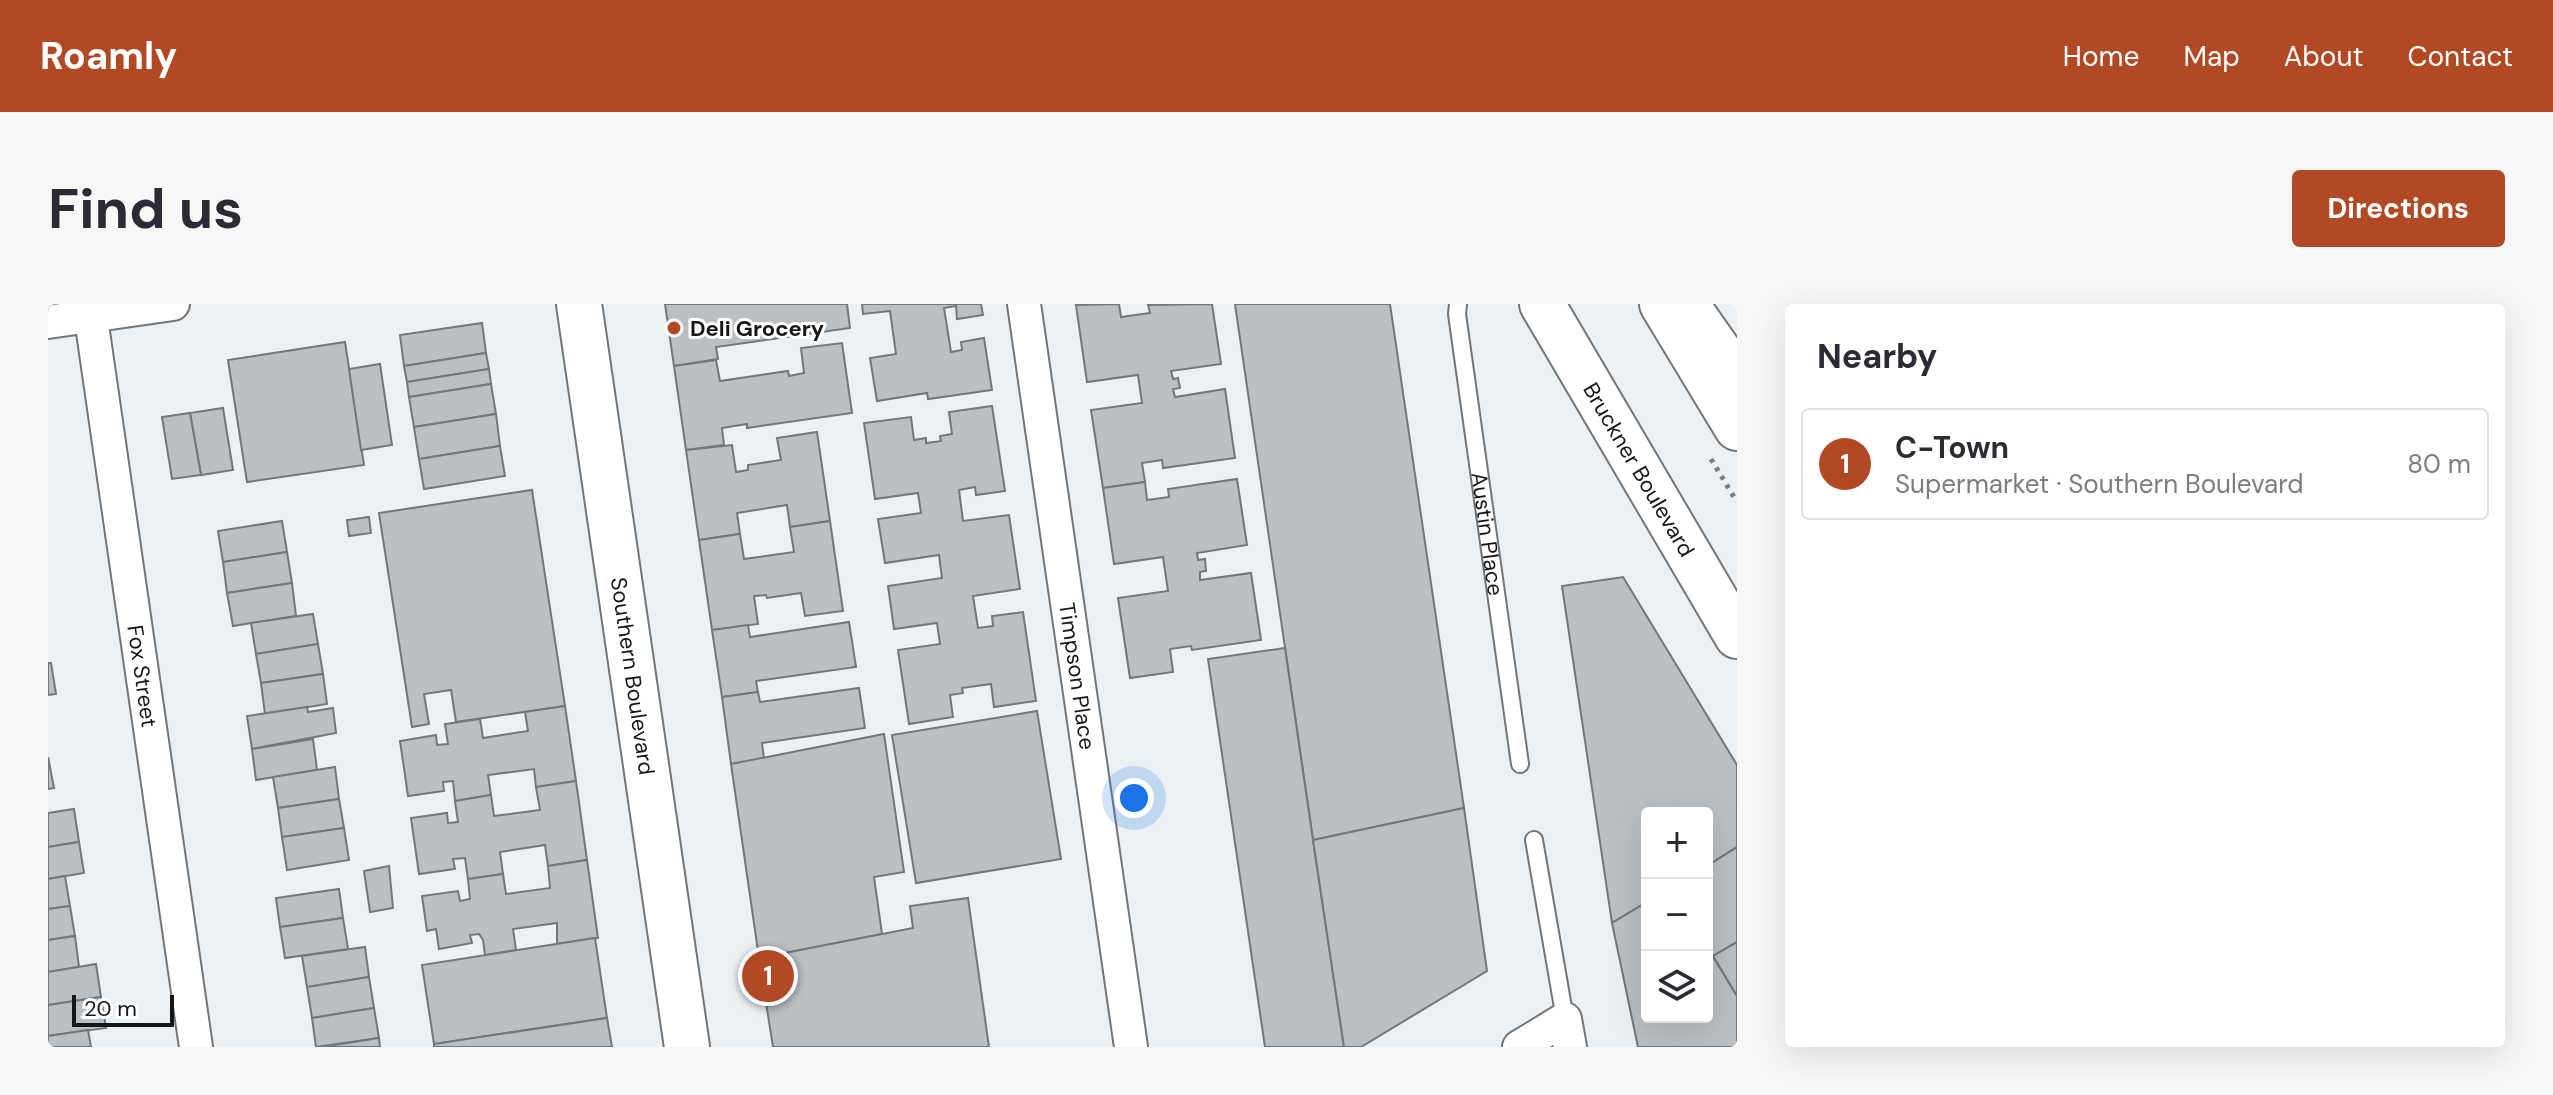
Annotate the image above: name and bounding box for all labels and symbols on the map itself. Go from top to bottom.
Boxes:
place label: Deli Grocery [690,314,824,343]
marker: Deli Grocery [665,319,683,337]
street label: Bruckner Boulevard [1577,377,1702,562]
street label: Austin Place [1465,470,1511,598]
street label: Southern Boulevard [604,575,662,777]
street label: Timpson Place [1053,601,1103,752]
street label: Fox Street [121,623,164,729]
your location [1114,778,1154,818]
pin: 1 [742,946,794,1006]
scale bar [72,991,174,1027]

